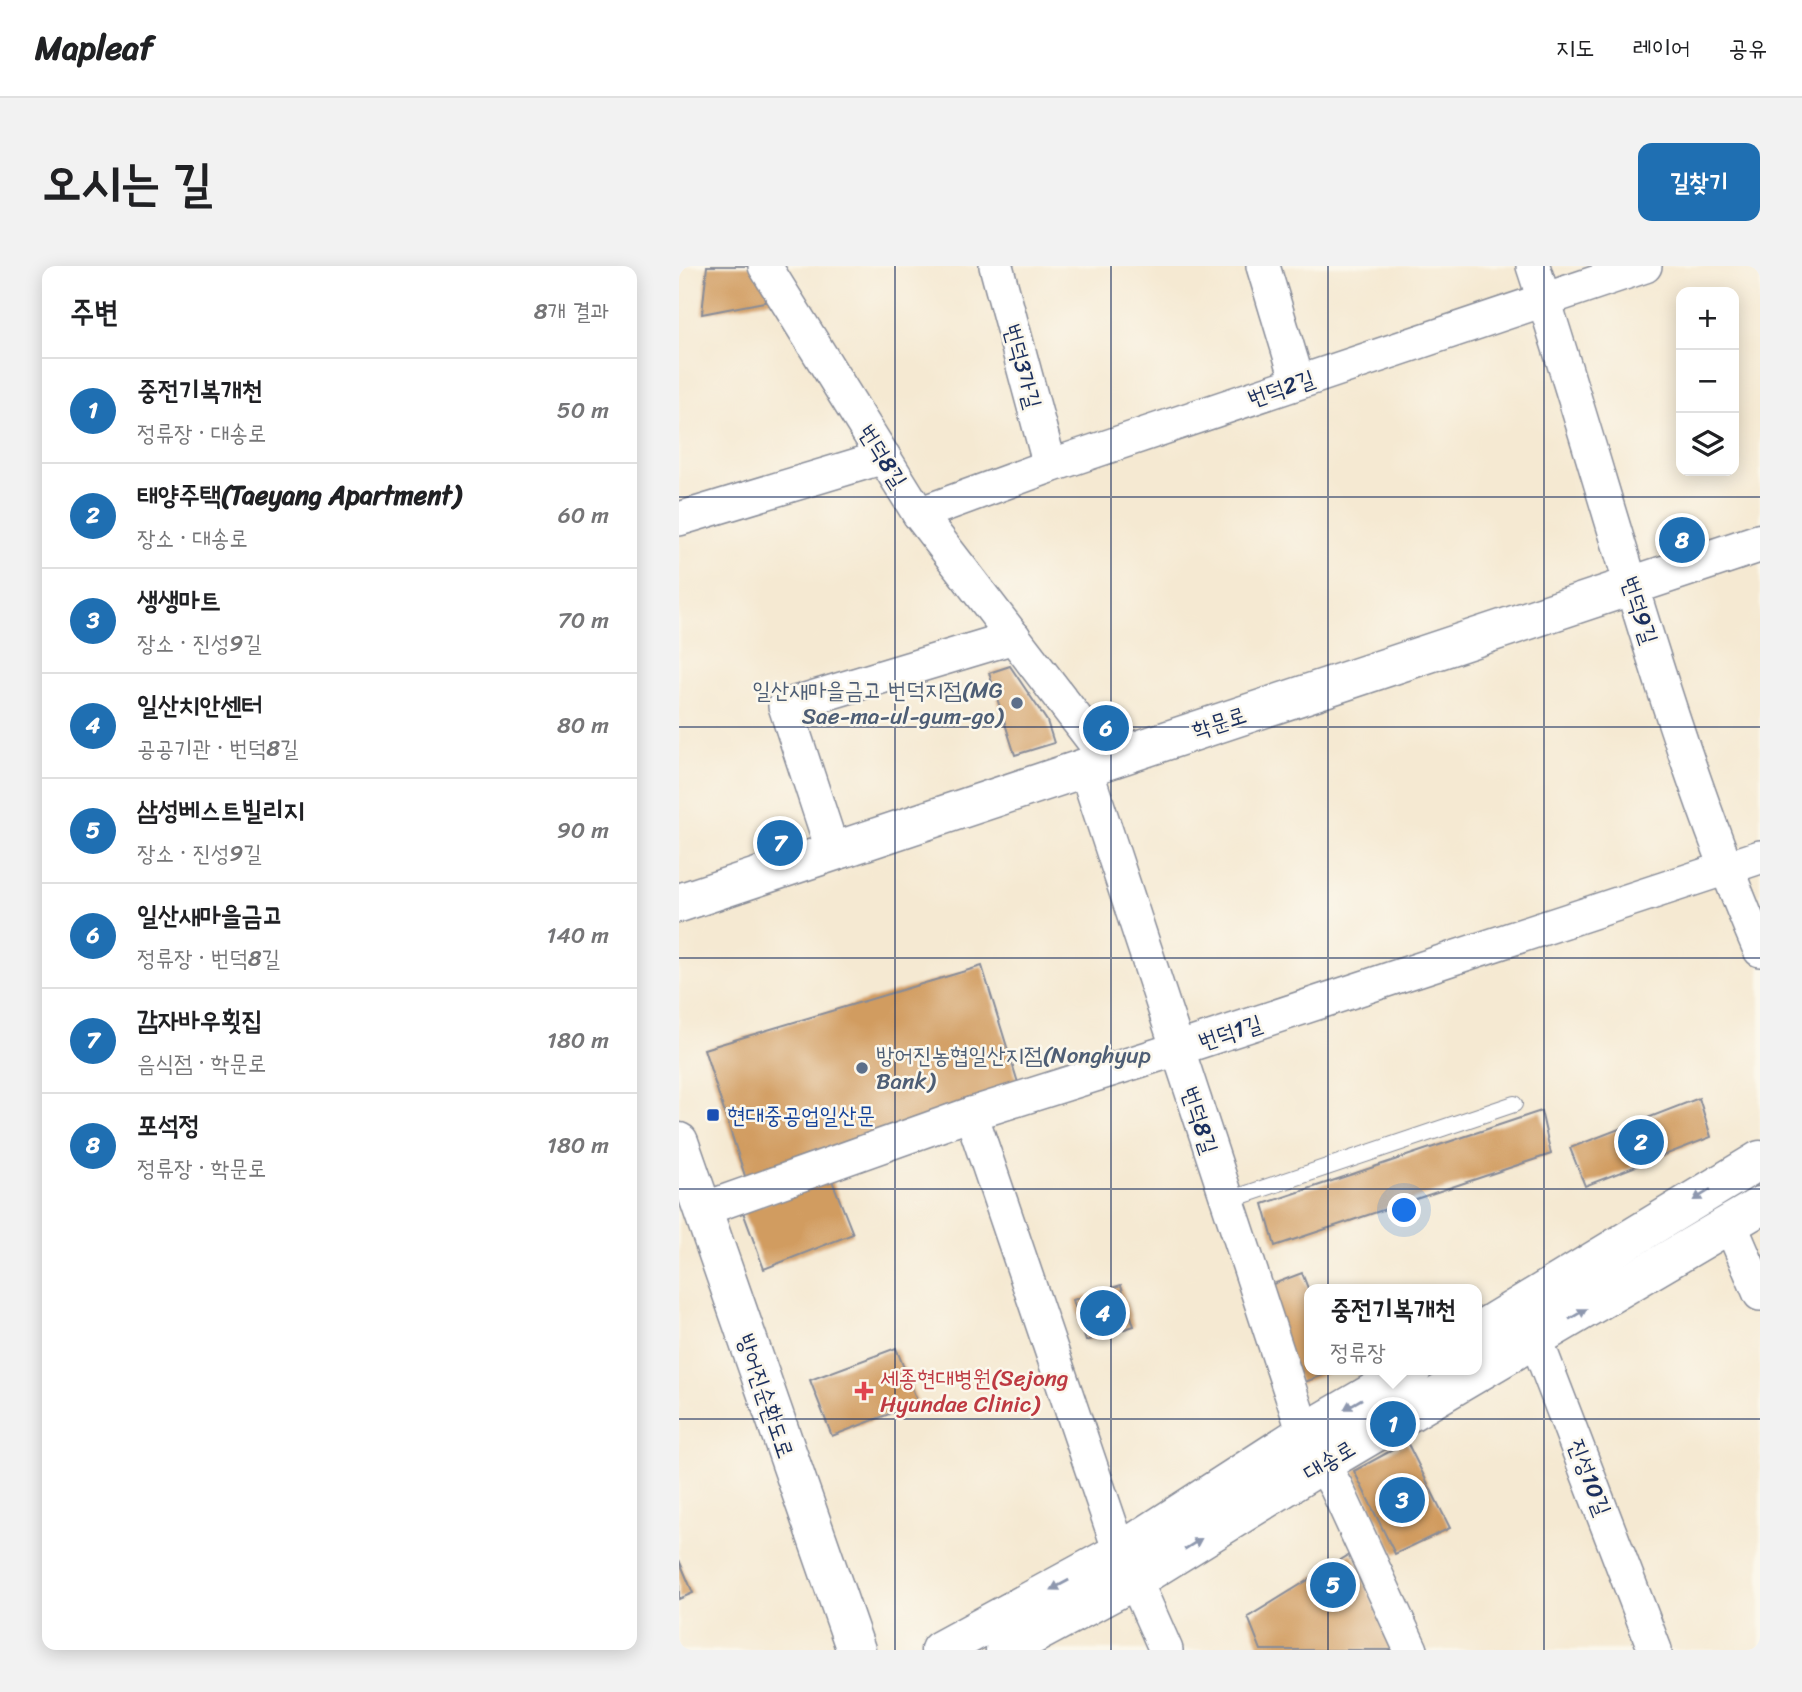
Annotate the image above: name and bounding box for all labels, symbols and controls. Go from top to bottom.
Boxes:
text: Mapleaf [35,19,153,77]
text: 지도 [1556,27,1594,69]
text: 레이어 [1632,27,1690,69]
text: 공유 [1728,27,1767,69]
text: 오시는 길 [42,139,212,226]
button: 길찾기 [1638,143,1760,221]
text: 주변 [70,285,118,339]
map controls [1676,287,1739,476]
button: + [1676,287,1739,350]
text: 8개 결과 [534,291,609,332]
street label: 번덕3가길 [991,319,1054,413]
button: − [1676,350,1739,413]
street label: 번덕2길 [1242,358,1320,419]
text: 중전기복개천 [137,367,263,413]
text: 1 [88,390,98,431]
text: 50 m [557,390,609,431]
text: 정류장 · 대송로 [137,413,266,454]
button: layers [1676,413,1739,476]
street label: 번덕8길 [847,416,918,497]
text: 태양주택(Taeyang Apartment) [137,472,461,518]
text: 2 [86,495,100,536]
text: 60 m [558,495,609,536]
pin: 8 [1659,514,1705,566]
text: 장소 · 대송로 [137,518,248,559]
street label: 번덕9길 [1609,571,1670,650]
text: 생생마트 [137,577,221,623]
text: 3 [87,600,99,641]
text: 70 m [558,600,609,641]
text: 장소 · 진성9길 [137,623,262,664]
place label: 일산새마을금고 번덕지점(MG Sae-ma-ul-gum-go) [752,670,1005,737]
text: 일산치안센터 [137,682,263,728]
street label: 학문로 [1186,694,1252,751]
marker: 일산새마을금고 번덕지점(MG Sae-ma-ul-gum-go) [1009,695,1025,711]
pin: 6 [1083,702,1129,754]
text: 4 [86,705,100,746]
text: 80 m [557,705,609,746]
text: 공공기관 · 번덕8길 [137,728,299,769]
text: 삼성베스트빌리지 [137,787,304,833]
text: 5 [86,810,100,851]
text: 90 m [557,810,609,851]
pin: 7 [757,817,803,869]
text: 장소 · 진성9길 [137,833,262,874]
text: 일산새마을금고 [137,892,283,938]
text: 6 [86,915,100,956]
text: 140 m [547,915,609,956]
text: 정류장 · 번덕8길 [137,938,280,979]
text: 감자바우횟집 [137,997,263,1043]
street label: 번덕1길 [1193,1003,1268,1062]
text: 7 [86,1020,100,1061]
text: 180 m [547,1020,609,1061]
place label: 방어진농협일산지점(Nonghyup Bank) [876,1035,1151,1102]
text: 음식점 · 학문로 [137,1043,266,1084]
marker: 방어진농협일산지점(Nonghyup Bank) [854,1060,870,1076]
street label: 번덕8길 [1169,1081,1230,1159]
place label: 현대중공업일산문 [727,1095,875,1136]
text: 포석정 [137,1102,200,1148]
marker: 현대중공업일산문 [705,1107,721,1123]
pin: 2 [1618,1116,1664,1168]
text: 8 [86,1125,100,1166]
text: 180 m [547,1125,609,1166]
text: 정류장 · 학문로 [137,1148,266,1189]
one-way arrow [1692,1188,1711,1201]
your location [1387,1193,1421,1227]
popup [1304,1284,1482,1375]
text: 중전기복개천 [1330,1286,1456,1332]
pin: 4 [1080,1287,1126,1339]
one-way arrow [1568,1308,1587,1321]
street label: 방어진순환도로 [725,1328,806,1464]
text: 정류장 [1330,1332,1386,1373]
place label: 세종현대병원(Sejong Hyundae Clinic) [880,1358,1069,1425]
marker: 세종현대병원(Sejong Hyundae Clinic) [854,1381,874,1401]
one-way arrow [1344,1398,1363,1410]
pin: 1 [1370,1398,1416,1450]
street label: 대송로 [1295,1429,1364,1492]
street label: 진성10길 [1556,1433,1623,1522]
pin: 3 [1379,1474,1425,1526]
one-way arrow [1183,1537,1203,1550]
pin: 5 [1310,1559,1356,1611]
one-way arrow [1050,1578,1070,1590]

